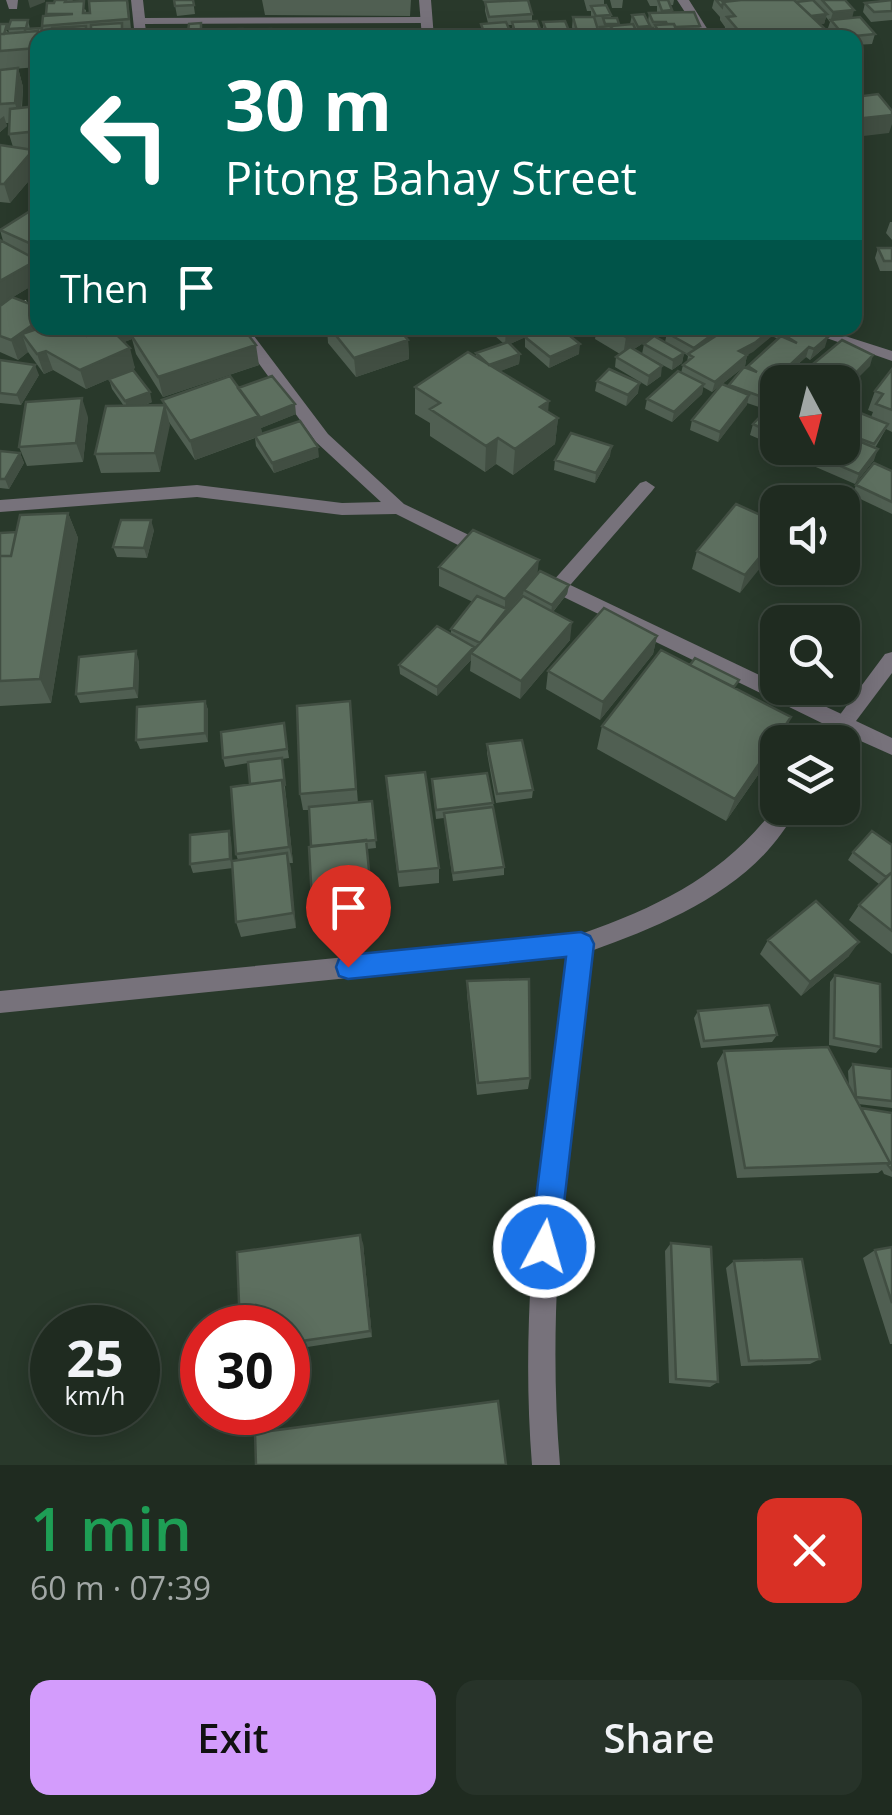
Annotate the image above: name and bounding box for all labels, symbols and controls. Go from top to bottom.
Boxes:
text: 30 m [225,56,392,152]
icon: left [60,70,190,200]
text: Pitong Bahay Street [225,147,637,208]
icon: arrive [169,260,224,315]
text: Then [60,262,149,314]
north arrow [760,365,860,465]
map controls [760,365,860,825]
button: sound [760,485,860,585]
button: search [760,605,860,705]
button: layers [760,725,860,825]
pin [306,865,391,968]
icon: arrive [321,880,376,935]
position arrow [492,1195,596,1299]
speed limit sign: 30 [180,1305,310,1435]
text: 25 [66,1324,124,1392]
text: km/h [65,1378,125,1412]
text: 1 min [30,1487,192,1569]
button: close [757,1498,862,1603]
text: 60 m · 07:39 [30,1566,211,1609]
button: Exit [30,1680,436,1795]
button: Share [456,1680,862,1795]

